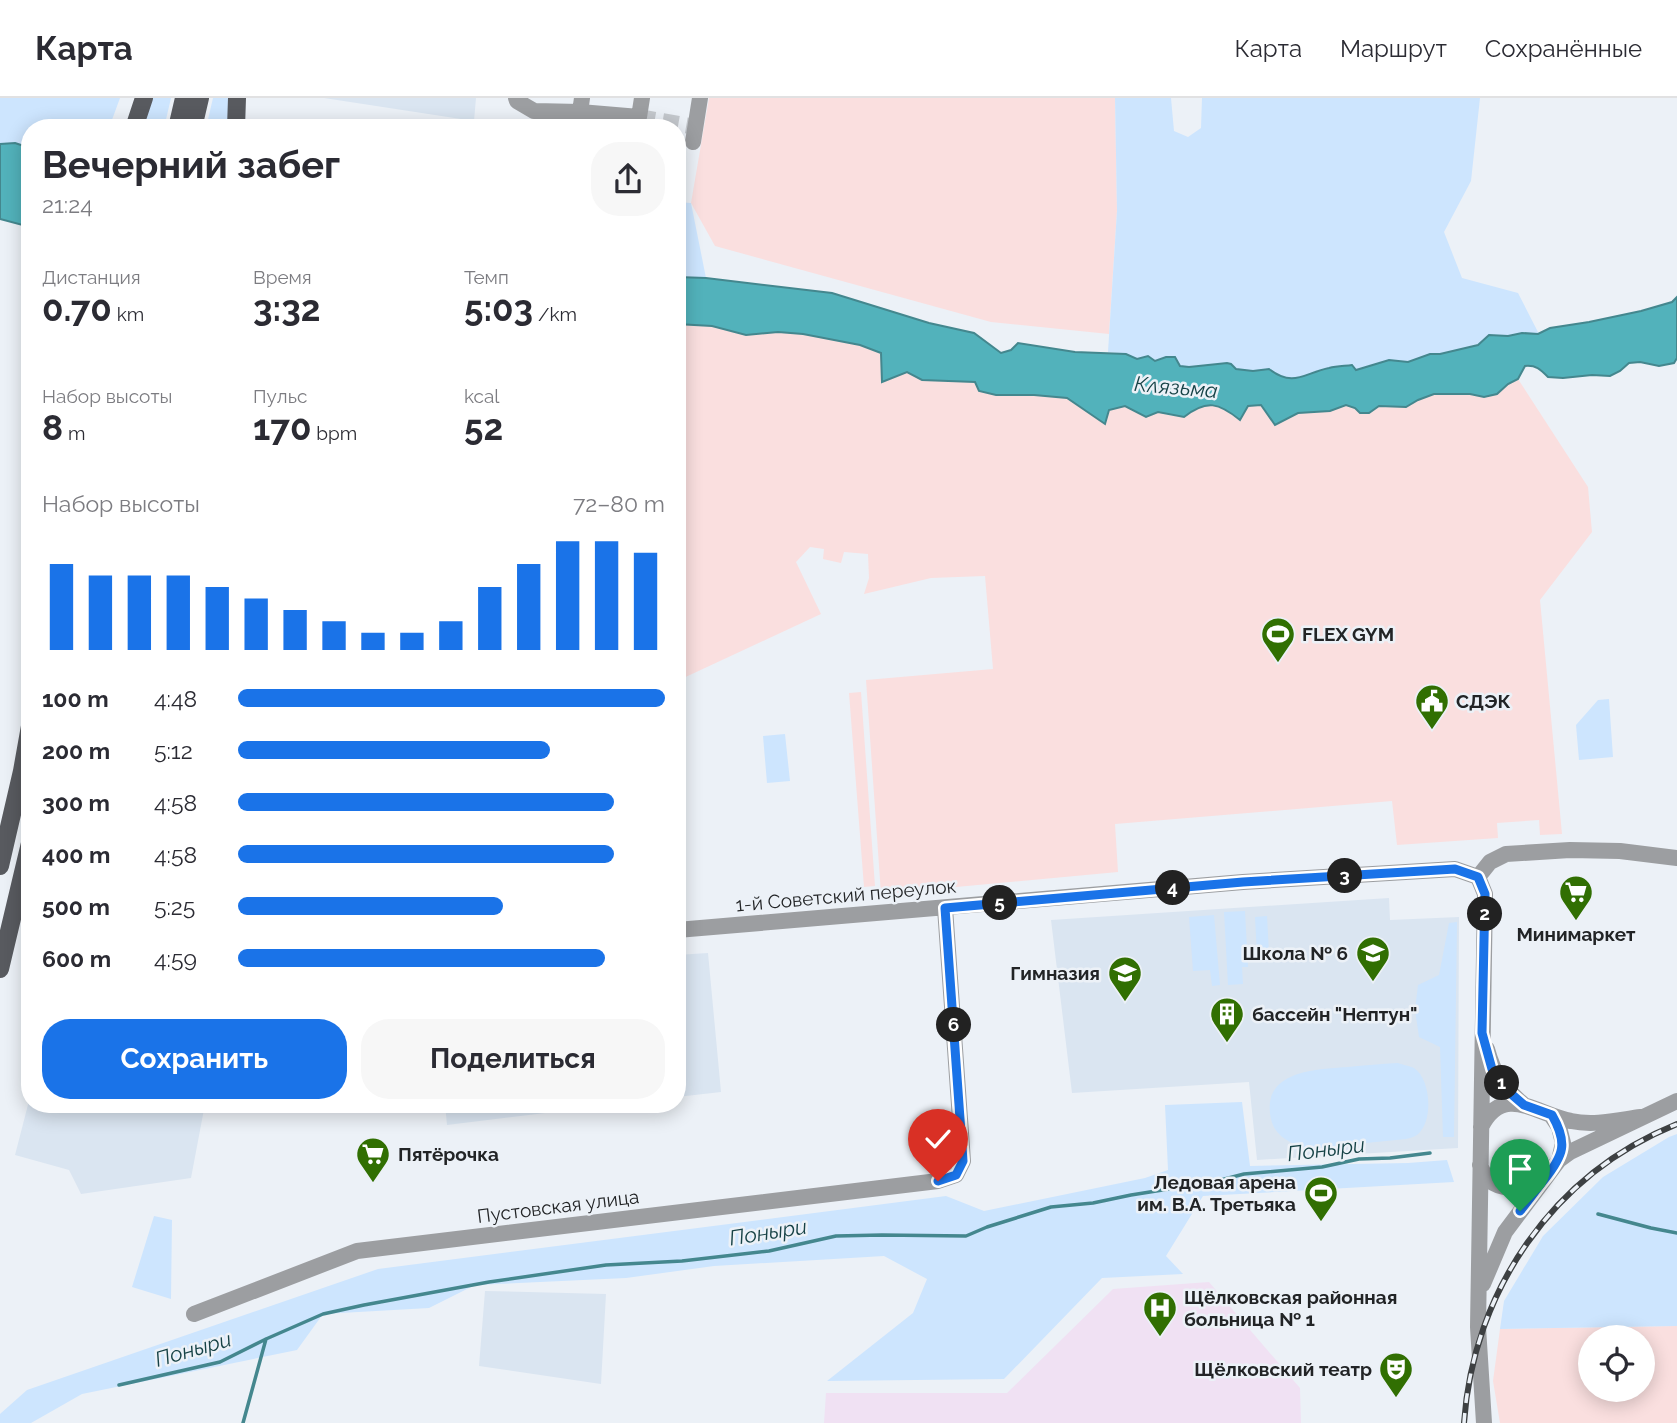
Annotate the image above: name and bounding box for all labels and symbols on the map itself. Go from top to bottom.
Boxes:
water label: Клязьма [1133,371,1219,403]
sports icon: FLEX GYM [1259,615,1297,664]
place label: FLEX GYM [1302,623,1394,645]
public building icon: СДЭК [1413,682,1451,731]
place label: СДЭК [1456,690,1511,712]
pin: 3 [1328,858,1362,894]
pin: 4 [1156,870,1190,906]
supermarket icon: Минимаркет [1557,873,1595,922]
street label: 1-й Советский переулок [735,874,957,916]
pin: 5 [982,886,1018,920]
pin: 2 [1468,896,1502,932]
place label: Минимаркет [1516,923,1636,945]
school or university icon: Школа № 6 [1354,934,1392,983]
place label: Школа № 6 [1242,942,1348,964]
school or university icon: Гимназия [1106,954,1144,1003]
place label: Гимназия [1010,962,1100,984]
building icon: бассейн "Нептун" [1208,995,1246,1044]
place label: бассейн "Нептун" [1252,1003,1417,1025]
pin: 6 [936,1007,972,1042]
pin: 1 [1484,1066,1520,1100]
pin [908,1109,968,1181]
water label: Поныри [1286,1132,1366,1166]
supermarket icon: Пятёрочка [354,1135,392,1184]
pin [1490,1139,1550,1211]
place label: Пятёрочка [398,1143,499,1165]
place label: Ледовая арена им. В.А. Третьяка [1137,1171,1296,1215]
sports icon: Ледовая арена им. В.А. Третьяка [1302,1174,1340,1223]
street label: Пустовская улица [476,1185,640,1227]
water label: Поныри [727,1214,809,1250]
place label: Щёлковская районная больница № 1 [1184,1286,1397,1330]
hospital icon: Щёлковская районная больница № 1 [1141,1289,1179,1338]
water label: Поныри [152,1326,234,1372]
theatre icon: Щёлковский театр [1377,1350,1415,1399]
place label: Щёлковский театр [1194,1358,1372,1380]

